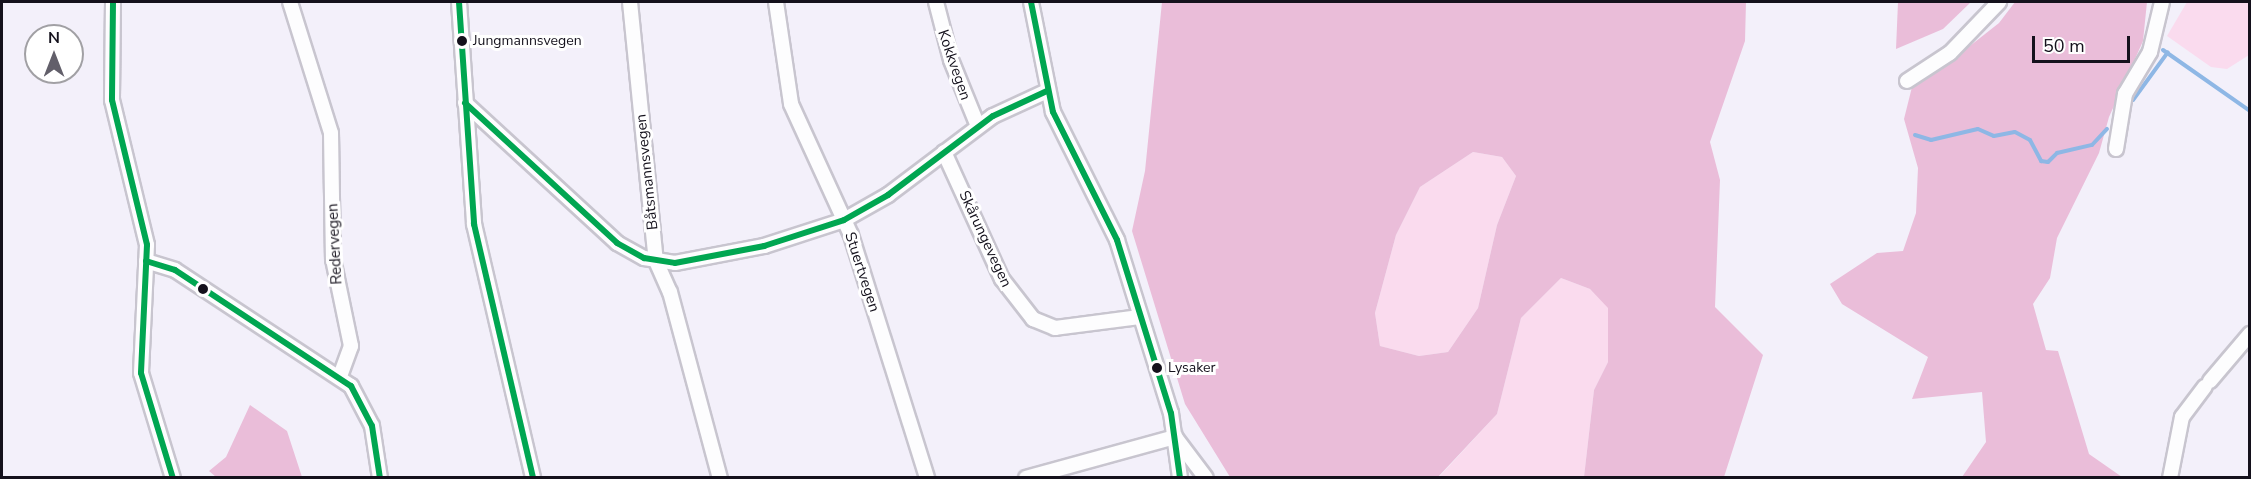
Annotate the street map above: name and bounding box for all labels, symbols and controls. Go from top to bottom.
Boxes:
north arrow [24,24,84,84]
scale bar [2035,24,2132,62]
text: N [48,27,60,49]
street label: Kokkvegen [934,27,974,103]
place label: Jungmannsvegen [473,33,582,49]
text: 50 m [2043,34,2085,58]
marker: Jungmannsvegen [456,35,468,47]
street label: Båtsmannsvegen [632,113,662,231]
street label: Skårungevegen [955,188,1015,290]
street label: Redervegen [324,203,346,285]
street label: Stuertvegen [841,230,883,314]
unlabelled marker [197,283,209,295]
place label: Lysaker [1168,360,1216,376]
marker: Lysaker [1151,362,1163,374]

